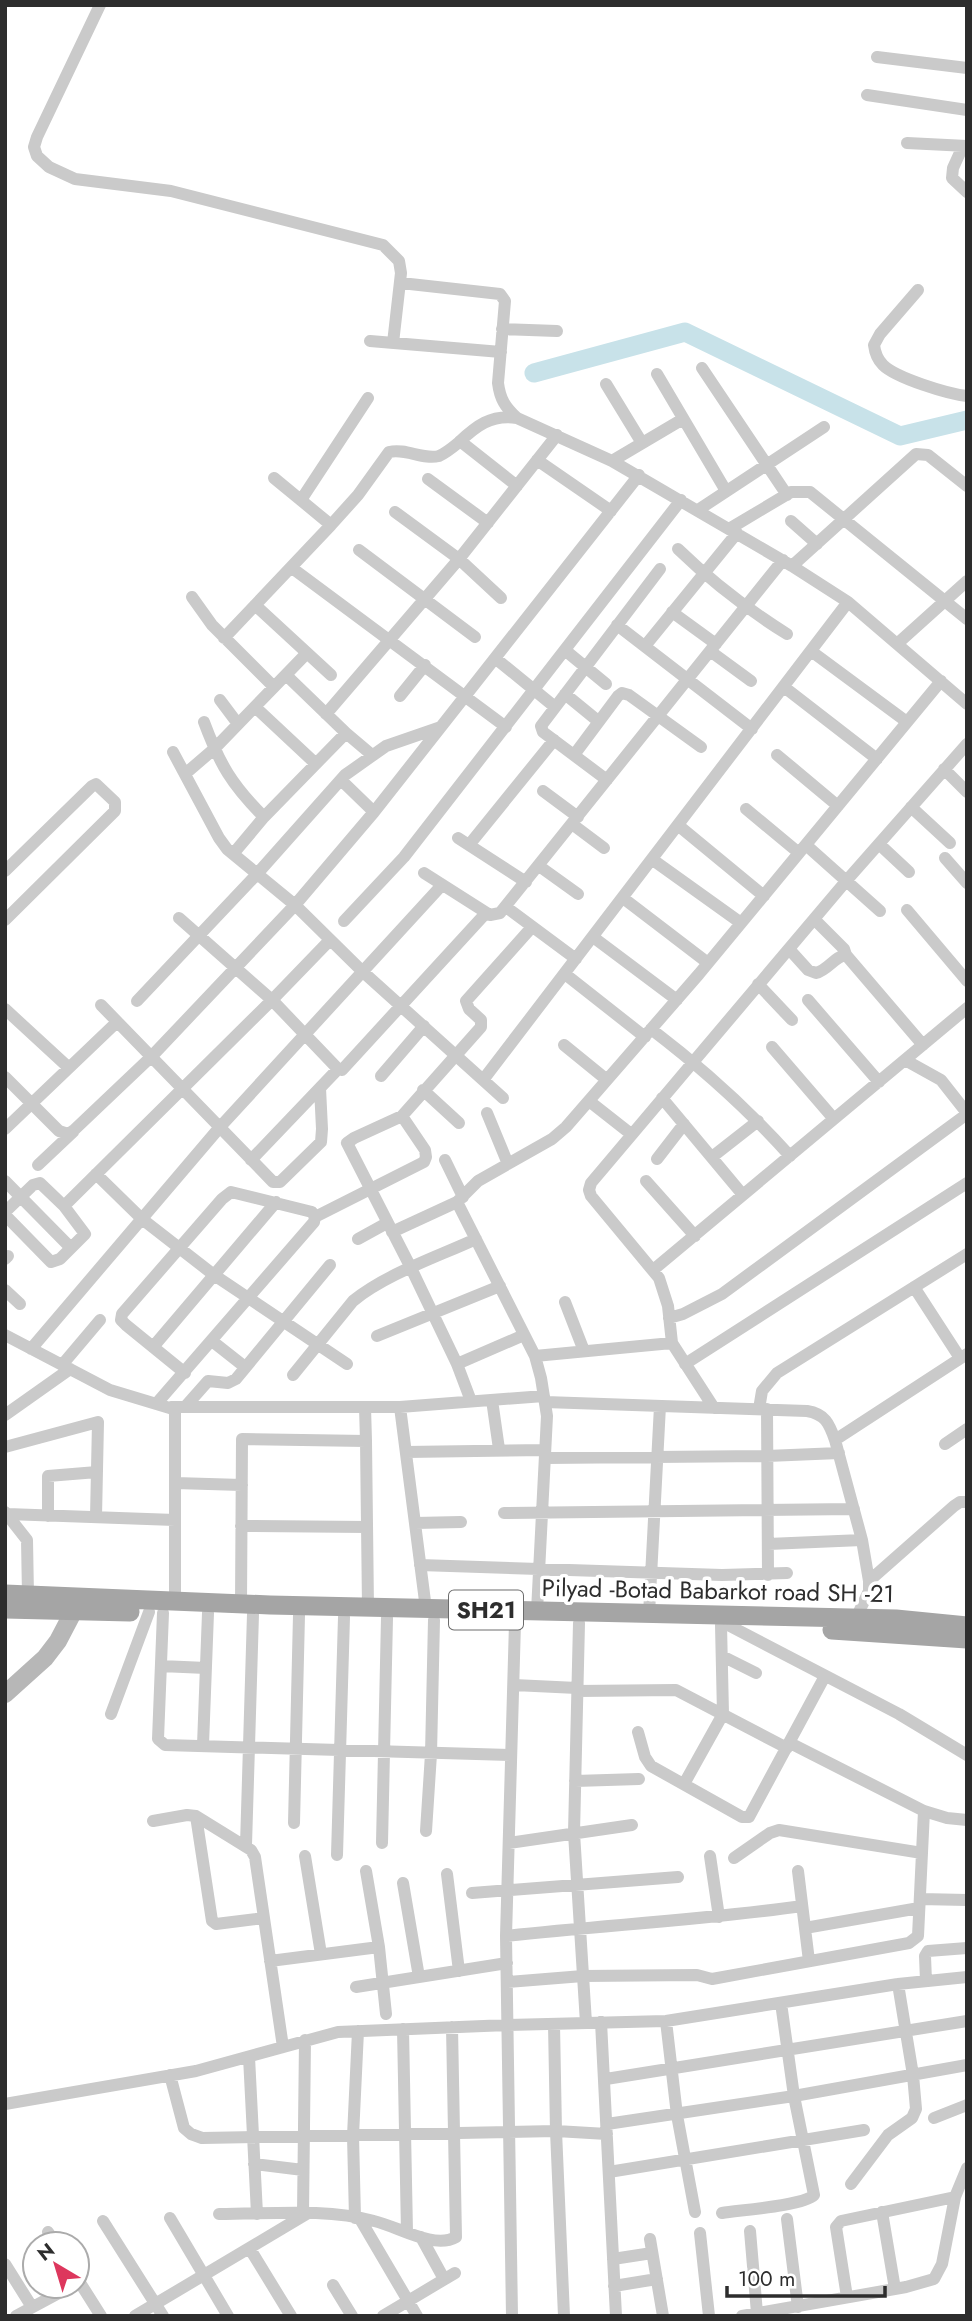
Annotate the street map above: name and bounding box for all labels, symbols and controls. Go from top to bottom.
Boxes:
street label: Pilyad -Botad Babarkot road SH -21 [541,1570,895,1611]
road number: SH21 [449,1590,523,1630]
north arrow [21,2230,91,2300]
text: N [32,2237,60,2267]
scale bar [727,2254,884,2298]
text: 100 m [738,2264,795,2294]

